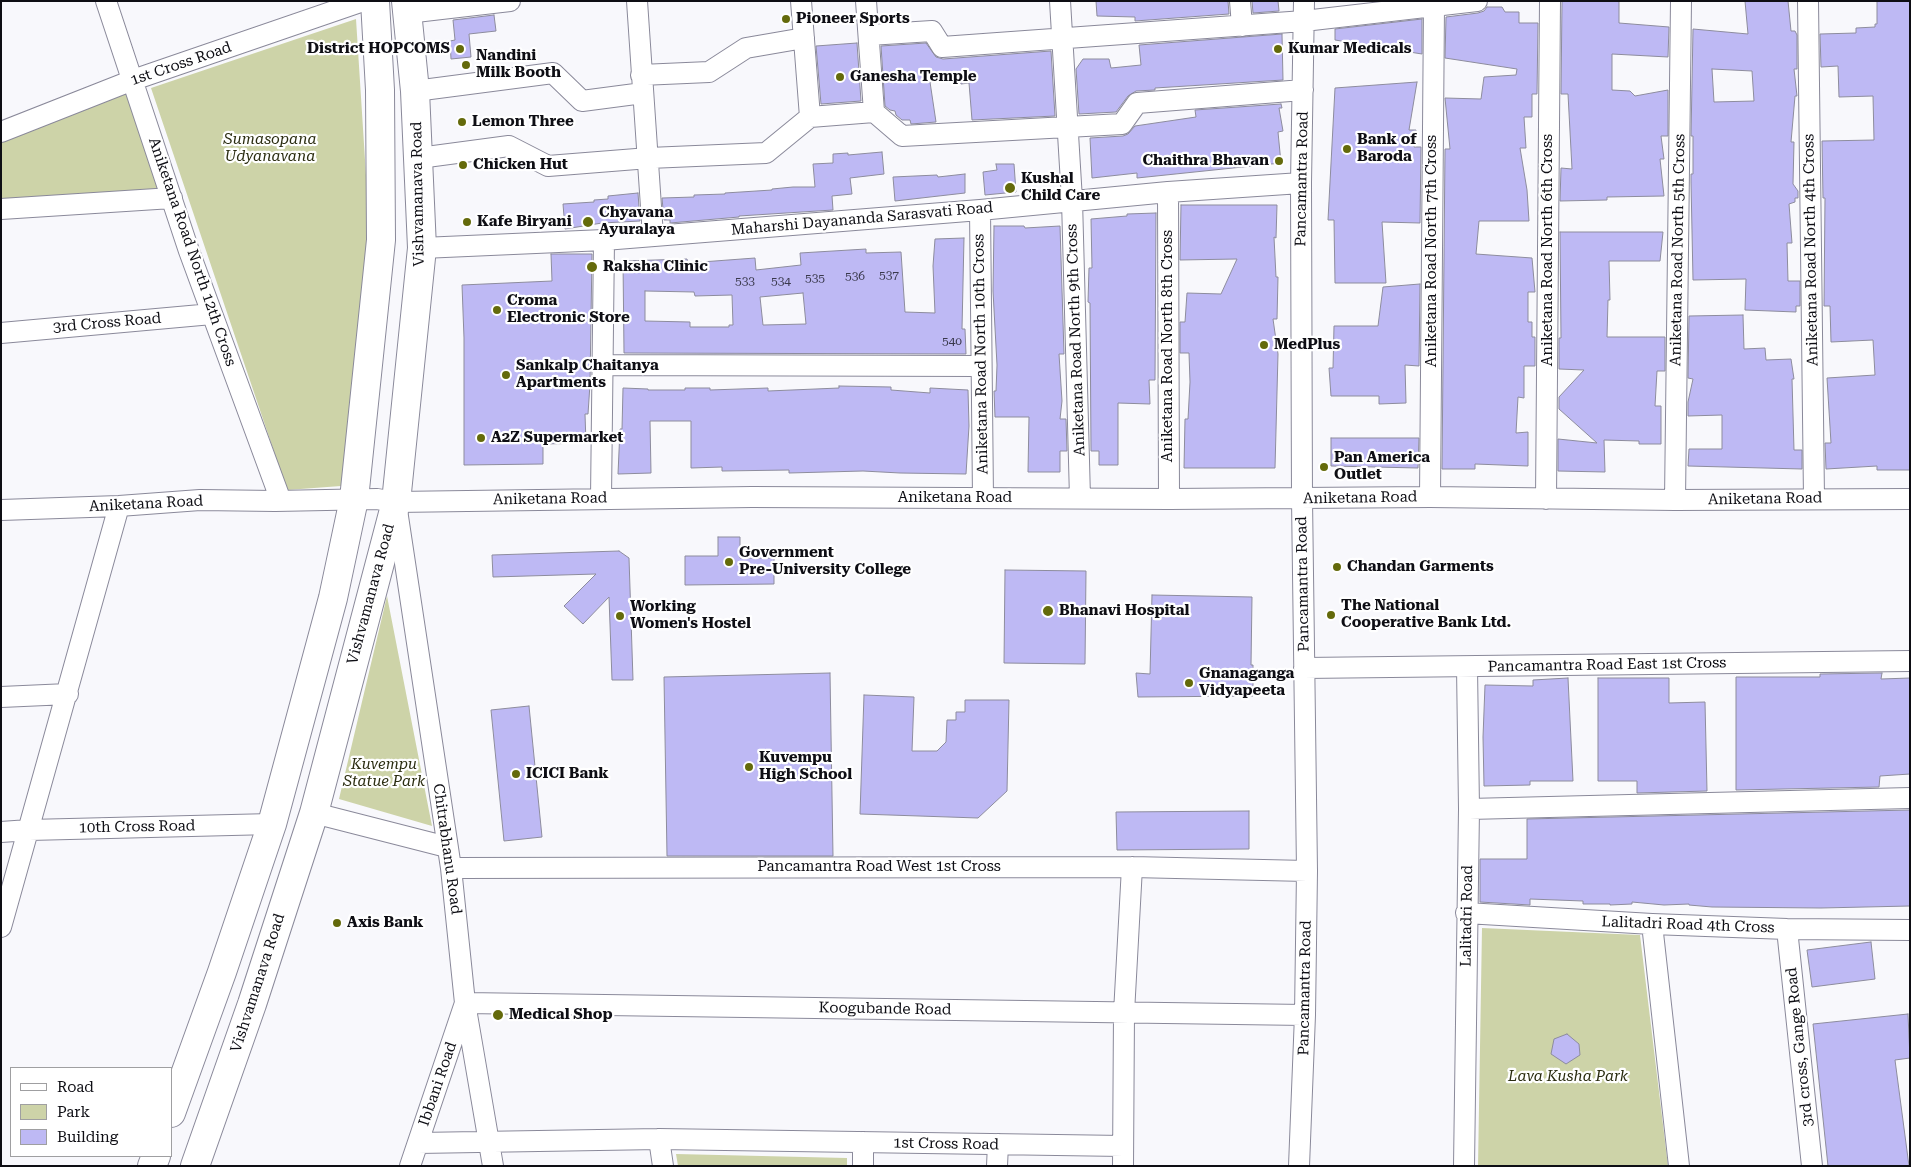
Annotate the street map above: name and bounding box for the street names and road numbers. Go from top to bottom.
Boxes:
street label: 1st Cross Road [128,38,234,90]
street label: Pancamantra Road [1292,111,1312,247]
street label: Vishvamanava Road [408,121,428,267]
street label: Aniketana Road North 6th Cross [1539,134,1557,366]
street label: Aniketana Road North 5th Cross [1667,134,1689,366]
street label: Aniketana Road North 4th Cross [1800,134,1822,366]
street label: Aniketana Road North 12th Cross [144,135,240,369]
street label: Aniketana Road North 7th Cross [1423,135,1441,367]
street label: Maharshi Dayananda Sarasvati Road [730,199,994,239]
street label: Aniketana Road North 9th Cross [1063,224,1089,456]
street label: Aniketana Road North 8th Cross [1159,230,1177,462]
street label: Aniketana Road North 10th Cross [970,233,992,475]
street label: 3rd Cross Road [52,309,162,337]
street label: Aniketana Road [1303,488,1417,508]
street label: Aniketana Road [493,489,607,509]
street label: Aniketana Road [898,489,1012,507]
street label: Aniketana Road [1708,489,1822,509]
street label: Aniketana Road [88,492,204,516]
street label: Pancamantra Road [1293,516,1313,652]
street label: Vishvamanava Road [344,522,398,666]
street label: Pancamantra Road East 1st Cross [1488,654,1726,676]
street label: Chitrabhanu Road [429,782,465,916]
street label: 10th Cross Road [78,817,196,837]
street label: Pancamantra Road West 1st Cross [757,858,1001,876]
street label: Lalitadri Road [1457,865,1477,967]
street label: Vishvamanava Road [227,911,289,1055]
street label: Lalitadri Road 4th Cross [1601,913,1775,937]
street label: Pancamantra Road [1295,920,1315,1056]
street label: 3rd cross, Gange Road [1783,966,1817,1128]
street label: Koogubande Road [819,999,951,1019]
street label: Ibbani Road [415,1039,461,1129]
street label: 1st Cross Road [893,1134,999,1154]

